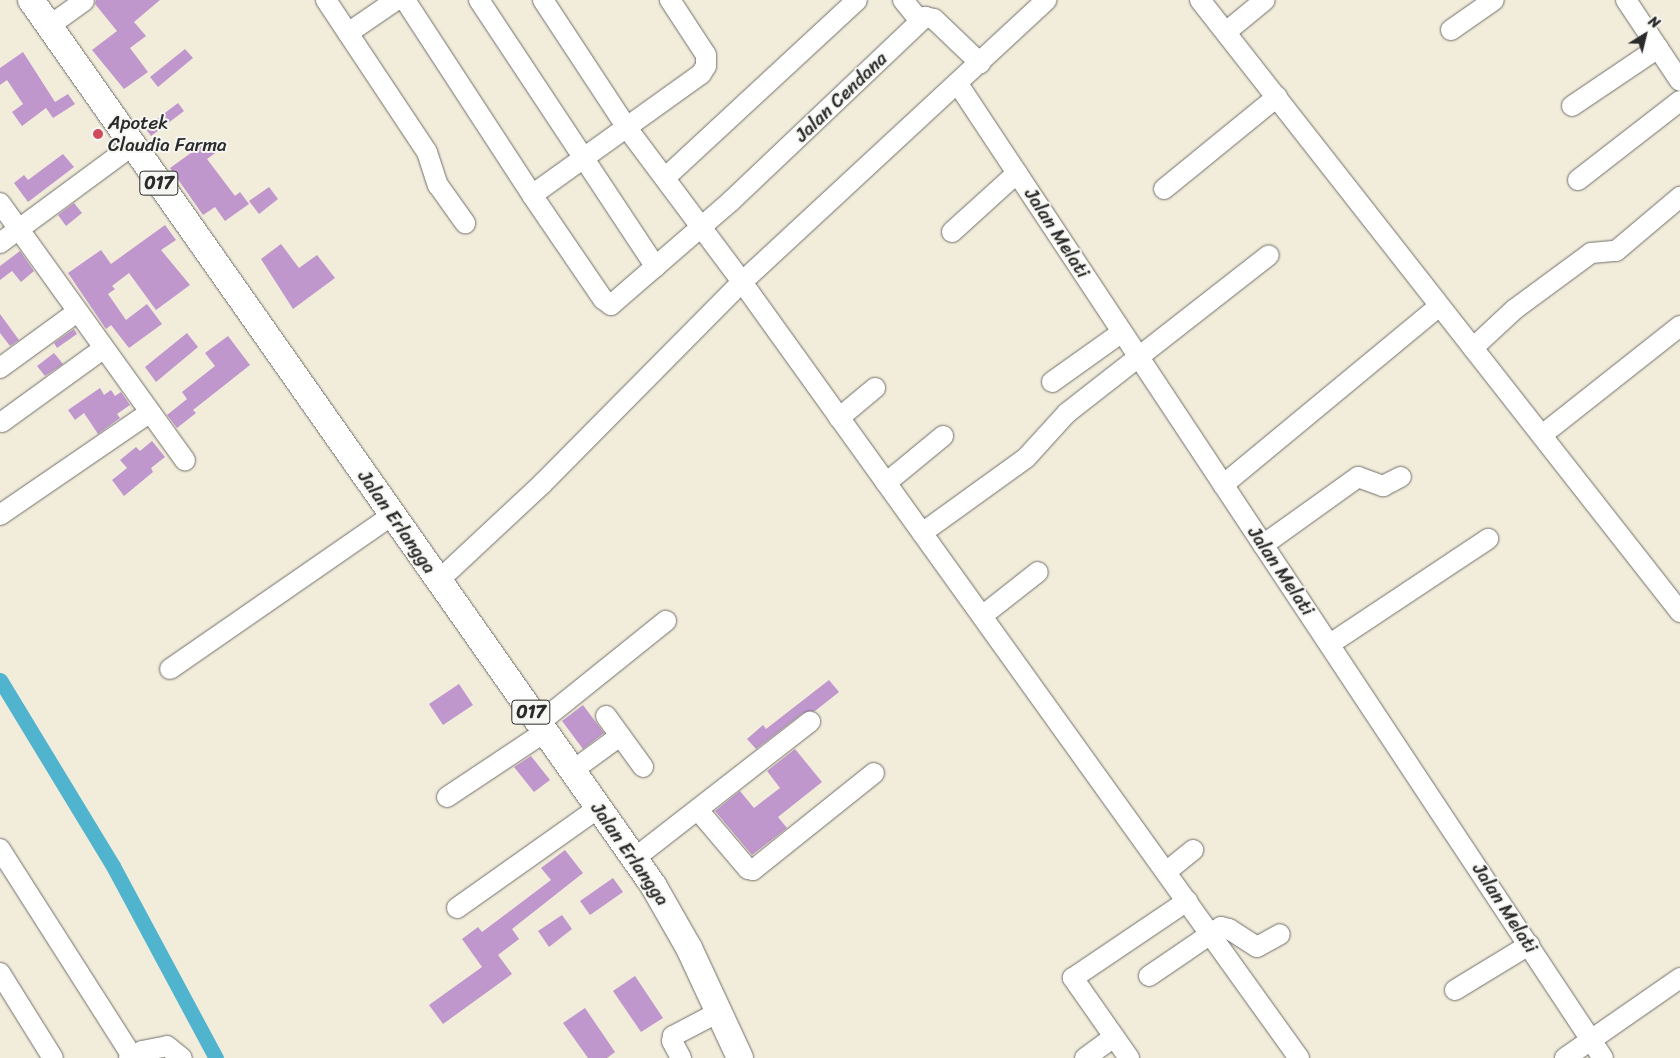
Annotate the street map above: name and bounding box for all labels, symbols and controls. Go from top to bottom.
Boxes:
text: N [1643,9,1665,35]
north arrow [1620,10,1670,60]
street label: Jalan Cendana [790,47,892,147]
place label: Apotek Claudia Farma [108,112,227,156]
marker: Apotek Claudia Farma [92,128,104,140]
road number: 017 [139,168,179,198]
street label: Jalan Melati [1020,184,1094,282]
street label: Jalan Erlangga [353,466,441,578]
street label: Jalan Melati [1243,522,1319,620]
road number: 017 [511,696,551,728]
street label: Jalan Erlangga [586,798,674,910]
street label: Jalan Melati [1468,859,1542,957]

